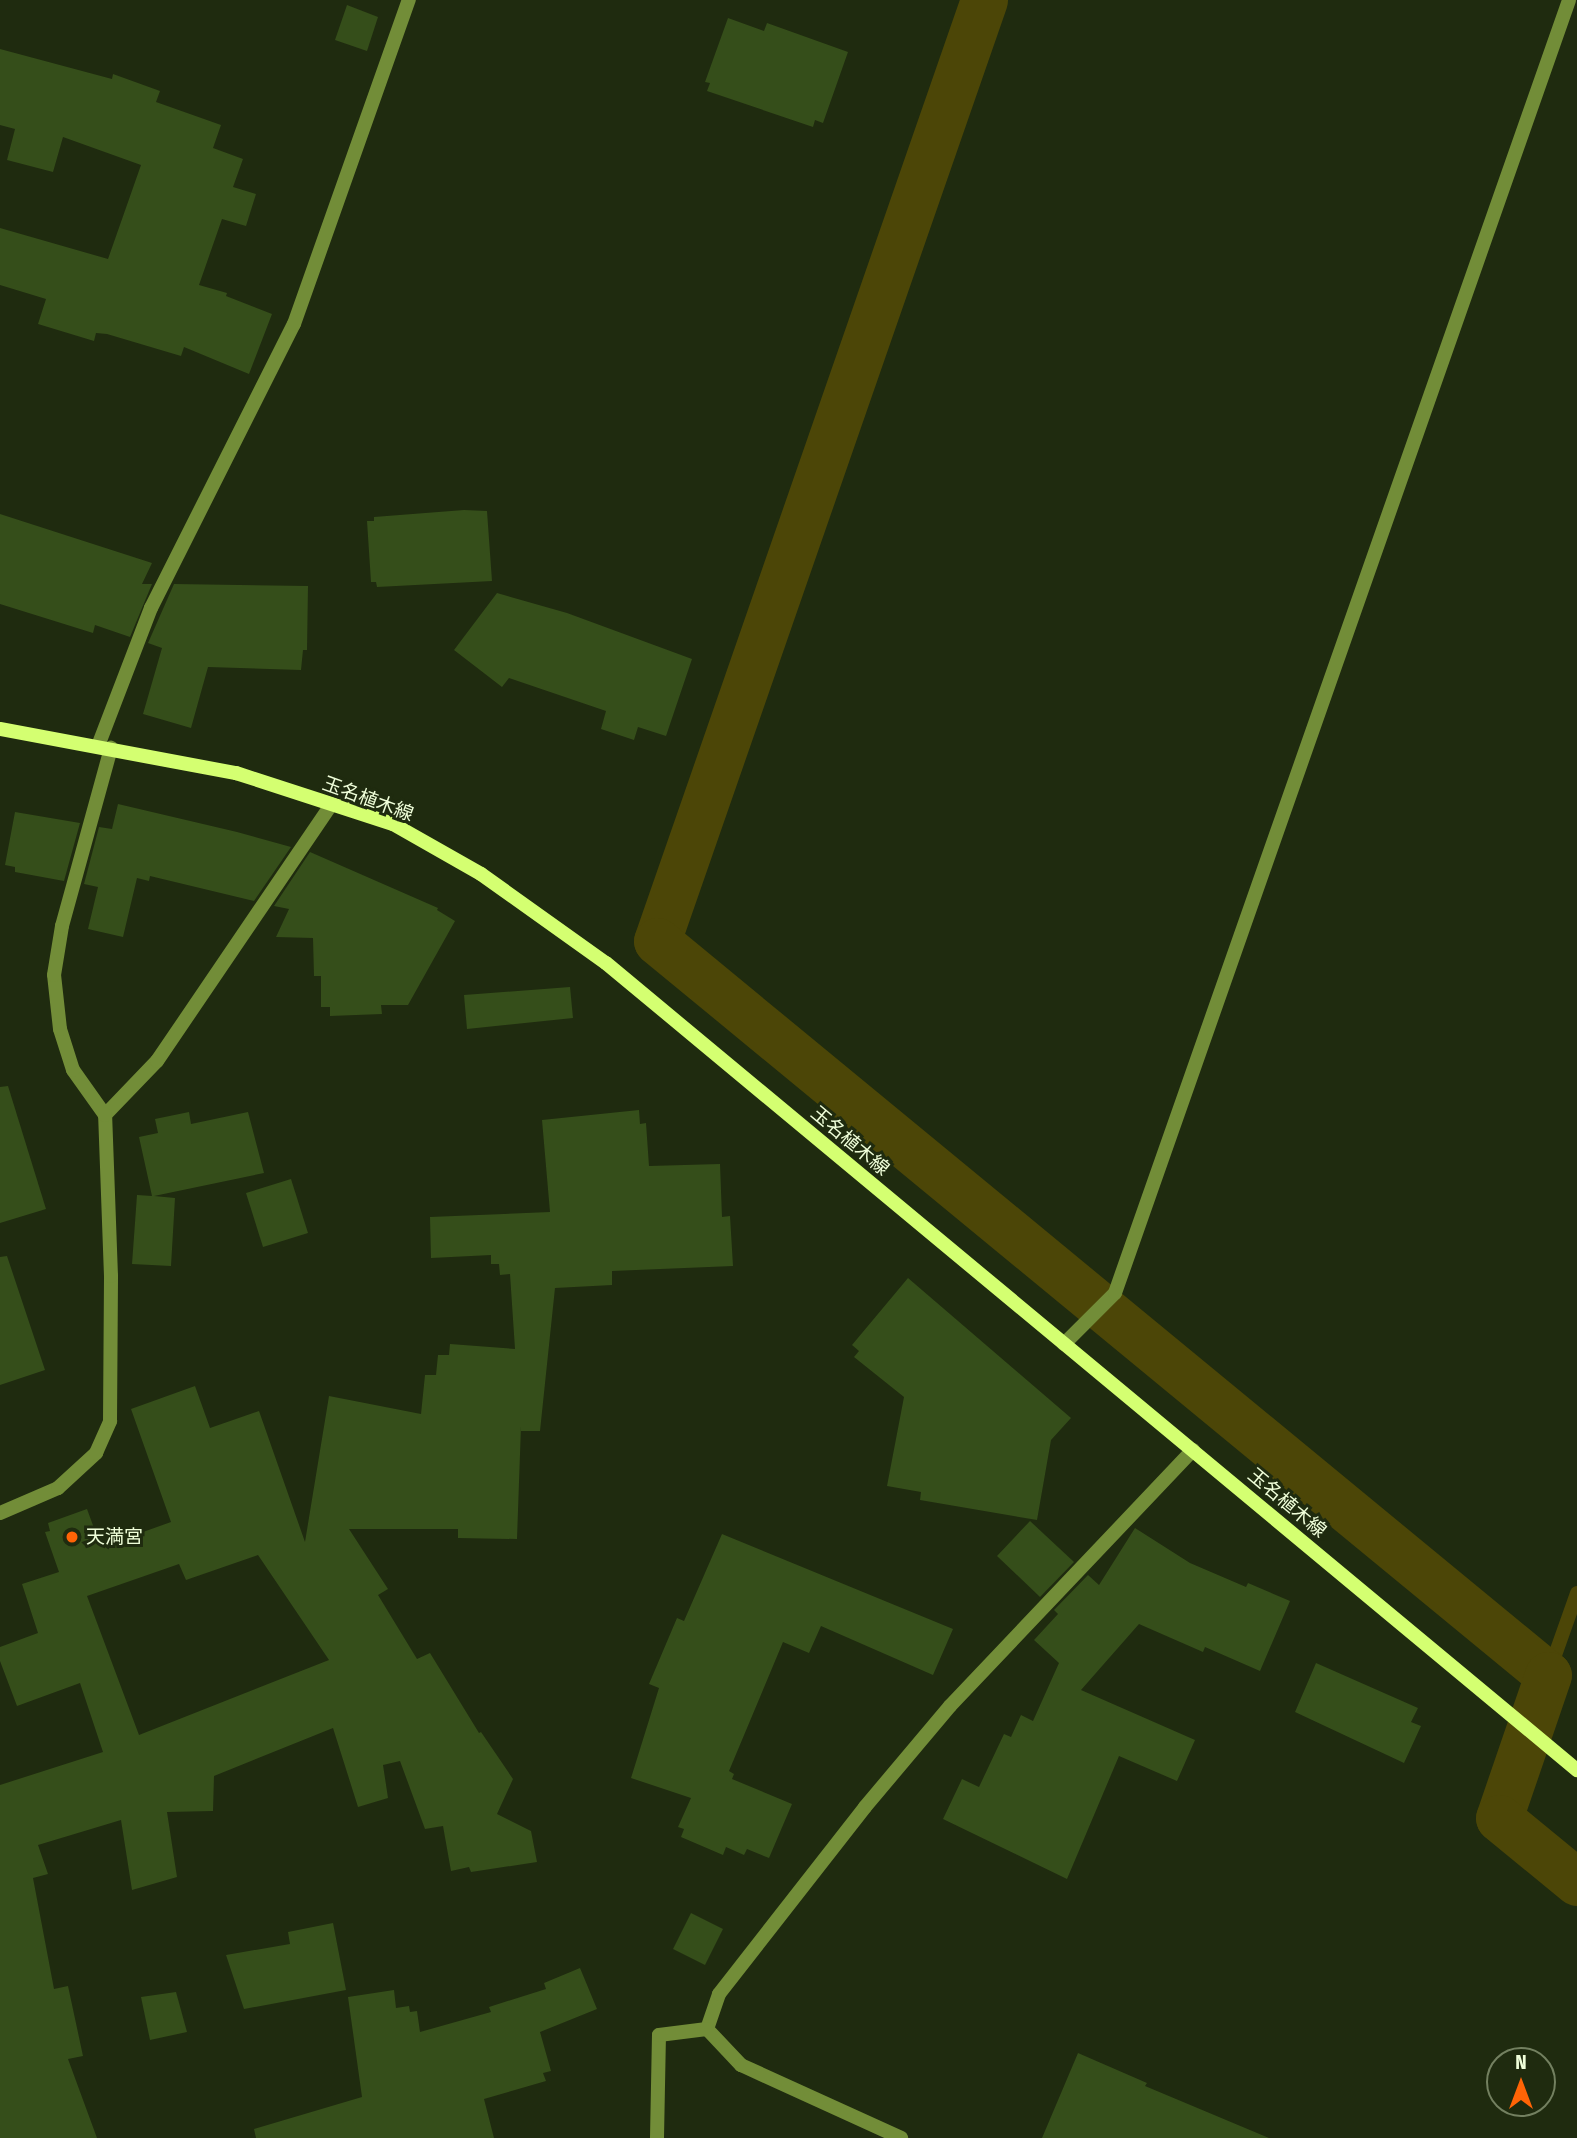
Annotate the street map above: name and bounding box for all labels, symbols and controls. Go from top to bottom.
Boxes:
street label: 玉名植木線 [319,772,417,826]
street label: 玉名植木線 [806,1102,894,1180]
street label: 玉名植木線 [1243,1464,1331,1542]
place label: 天満宮 [86,1526,143,1548]
marker: 天満宮 [64,1529,80,1545]
north arrow [1486,2047,1556,2117]
text: N [1515,2051,1527,2074]

